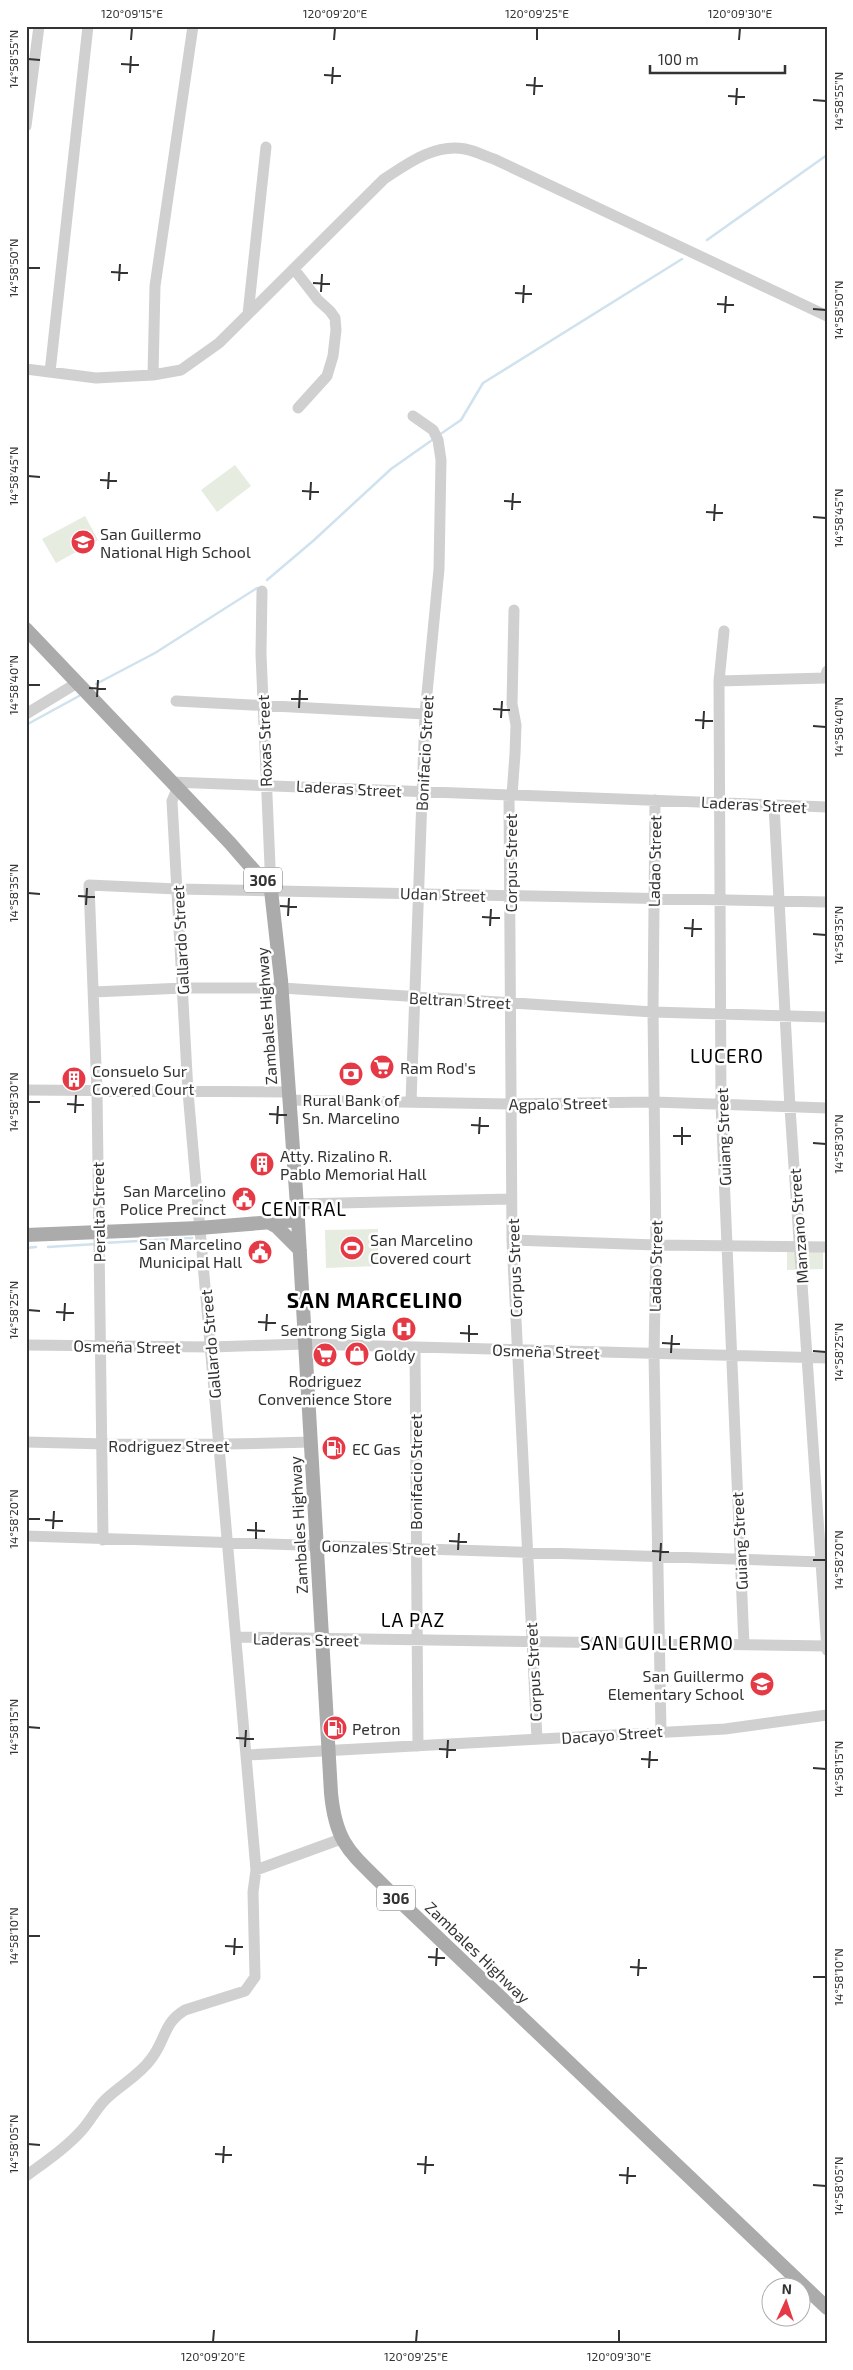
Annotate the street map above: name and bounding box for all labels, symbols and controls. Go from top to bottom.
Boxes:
text: 120°09'15"E [101,6,163,20]
text: 120°09'20"E [303,6,368,20]
text: 120°09'25"E [505,6,569,20]
text: 120°09'30"E [708,6,773,20]
text: 14°58'55"N [6,30,20,88]
scale bar [650,42,786,74]
text: 100 m [658,50,699,68]
text: 14°58'55"N [831,72,845,130]
text: 14°58'50"N [6,238,20,298]
text: 14°58'50"N [831,280,845,340]
text: 14°58'45"N [6,446,20,506]
text: 14°58'45"N [831,488,845,548]
place label: San Guillermo National High School [100,524,251,561]
school or university icon: San Guillermo National High School [70,529,96,555]
text: 14°58'40"N [6,655,20,715]
street label: Roxas Street [253,695,275,787]
street label: Bonifacio Street [411,695,437,811]
text: 14°58'40"N [831,697,845,757]
street label: Laderas Street [296,776,402,800]
street label: Laderas Street [701,792,807,816]
street label: Corpus Street [501,813,520,913]
street label: Ladao Street [644,815,664,907]
text: 14°58'35"N [6,864,20,922]
road number: 306 [244,868,282,892]
street label: Udan Street [400,883,486,905]
street label: Gallardo Street [168,885,192,995]
text: 14°58'35"N [831,906,845,964]
street label: Zambales Highway [252,946,280,1086]
street label: Beltran Street [409,988,511,1012]
district label: LUCERO [690,1044,764,1067]
supermarket icon: Ram Rod's [369,1054,395,1080]
place label: Ram Rod's [400,1058,476,1077]
place label: Consuelo Sur Covered Court [92,1061,194,1098]
bank icon: Rural Bank of Sn. Marcelino [338,1061,364,1087]
building icon: Consuelo Sur Covered Court [61,1066,87,1092]
text: 14°58'30"N [6,1072,20,1132]
street label: Guiang Street [712,1088,734,1186]
place label: Rural Bank of Sn. Marcelino [302,1090,400,1127]
street label: Agpalo Street [508,1093,608,1113]
text: 14°58'30"N [831,1114,845,1174]
place label: Atty. Rizalino R. Pablo Memorial Hall [280,1146,427,1183]
building icon: Atty. Rizalino R. Pablo Memorial Hall [249,1151,275,1177]
street label: Peralta Street [88,1161,108,1263]
street label: Manzano Street [784,1168,812,1284]
place label: San Marcelino Police Precinct [120,1181,226,1218]
public building icon: San Marcelino Police Precinct [231,1186,257,1212]
district label: CENTRAL [261,1197,347,1220]
street label: Corpus Street [503,1218,525,1318]
street label: Ladao Street [645,1220,665,1312]
place label: San Marcelino Covered court [370,1230,473,1267]
place label: San Marcelino Municipal Hall [139,1234,242,1271]
sports icon: San Marcelino Covered court [339,1235,365,1261]
public building icon: San Marcelino Municipal Hall [247,1239,273,1265]
text: 14°58'25"N [6,1281,20,1339]
district label: SAN MARCELINO [287,1287,463,1312]
street label: Gallardo Street [196,1289,224,1399]
hospital icon: Sentrong Sigla [391,1316,417,1342]
place label: Sentrong Sigla [281,1320,386,1339]
text: 14°58'25"N [831,1323,845,1381]
street label: Osmeña Street [73,1336,181,1356]
street label: Osmeña Street [492,1340,600,1362]
shop icon: Goldy [344,1341,370,1367]
supermarket icon: Rodriguez Convenience Store [312,1342,338,1368]
place label: Goldy [374,1345,416,1364]
place label: Rodriguez Convenience Store [258,1371,392,1408]
street label: Bonifacio Street [406,1414,425,1530]
fuel station icon: EC Gas [321,1435,347,1461]
street label: Rodriguez Street [108,1436,230,1455]
place label: EC Gas [352,1439,401,1458]
street label: Zambales Highway [285,1455,311,1594]
text: 14°58'20"N [6,1489,20,1549]
street label: Guiang Street [727,1491,751,1591]
text: 14°58'20"N [831,1530,845,1590]
street label: Gonzales Street [321,1536,437,1558]
district label: LA PAZ [381,1608,445,1631]
street label: Corpus Street [521,1622,545,1722]
street label: Laderas Street [253,1629,359,1649]
district label: SAN GUILLERMO [580,1631,734,1654]
place label: San Guillermo Elementary School [608,1666,744,1703]
school or university icon: San Guillermo Elementary School [749,1671,775,1697]
text: 14°58'15"N [6,1699,20,1755]
fuel station icon: Petron [322,1715,348,1741]
place label: Petron [352,1719,401,1738]
street label: Dacayo Street [561,1721,663,1747]
text: 14°58'15"N [831,1741,845,1797]
road number: 306 [377,1886,415,1910]
street label: Zambales Highway [422,1897,535,2007]
text: 14°58'10"N [6,1907,20,1965]
text: 14°58'10"N [831,1948,845,2006]
text: 14°58'05"N [6,2114,20,2174]
text: 14°58'05"N [831,2156,845,2216]
north arrow [760,2278,810,2328]
text: N [781,2280,792,2297]
text: 120°09'20"E [181,2349,246,2363]
text: 120°09'25"E [384,2349,448,2363]
text: 120°09'30"E [587,2349,652,2363]

